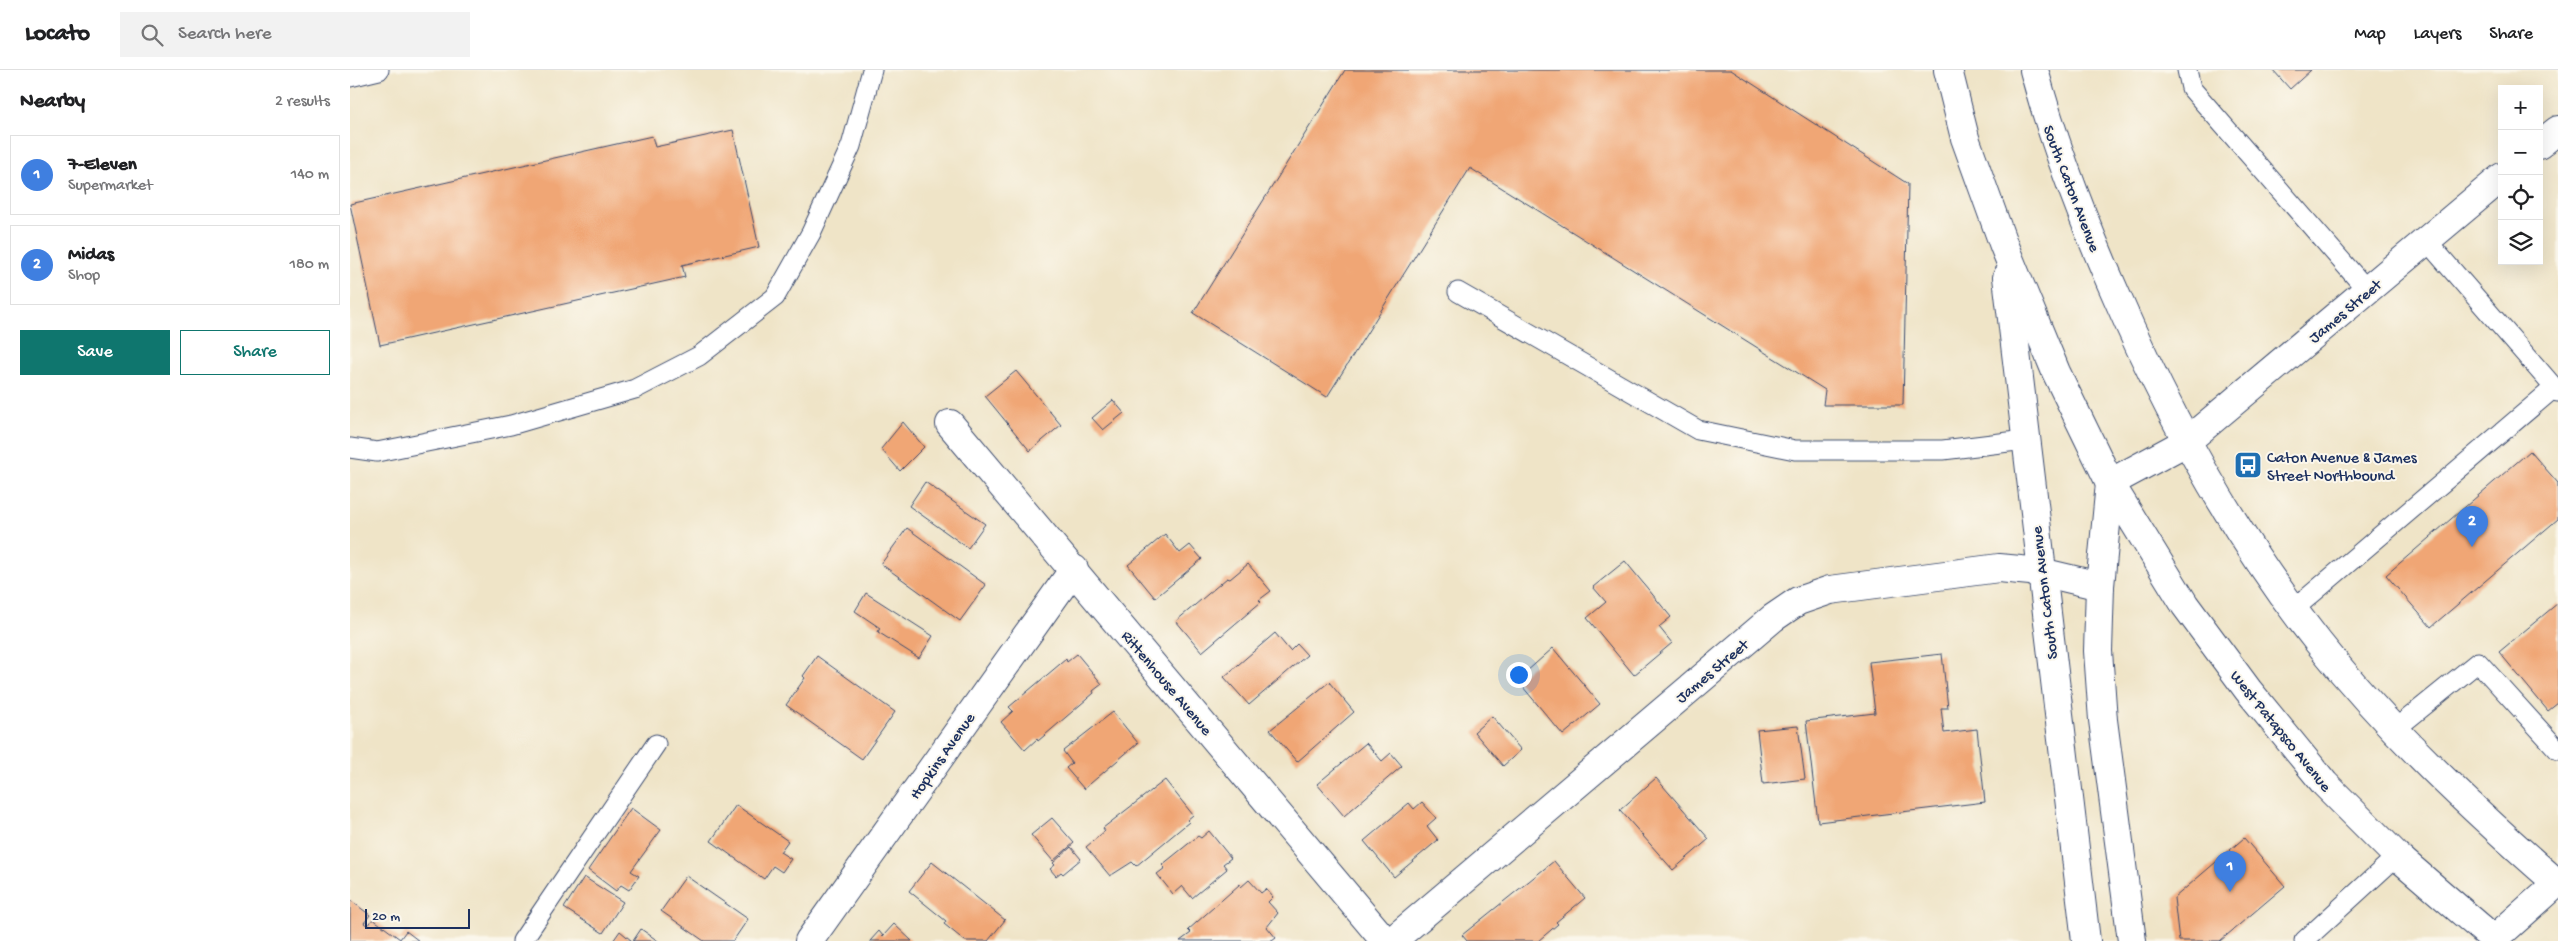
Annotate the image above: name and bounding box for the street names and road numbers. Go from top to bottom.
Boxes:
street label: South Caton Avenue [2037,123,2103,256]
street label: James Street [2306,276,2388,349]
street label: South Caton Avenue [2029,524,2064,660]
street label: Rittenhouse Avenue [1116,628,1215,741]
street label: James Street [1673,636,1755,709]
street label: West Patapsco Avenue [2225,668,2335,797]
street label: Hopkins Avenue [907,709,981,804]

